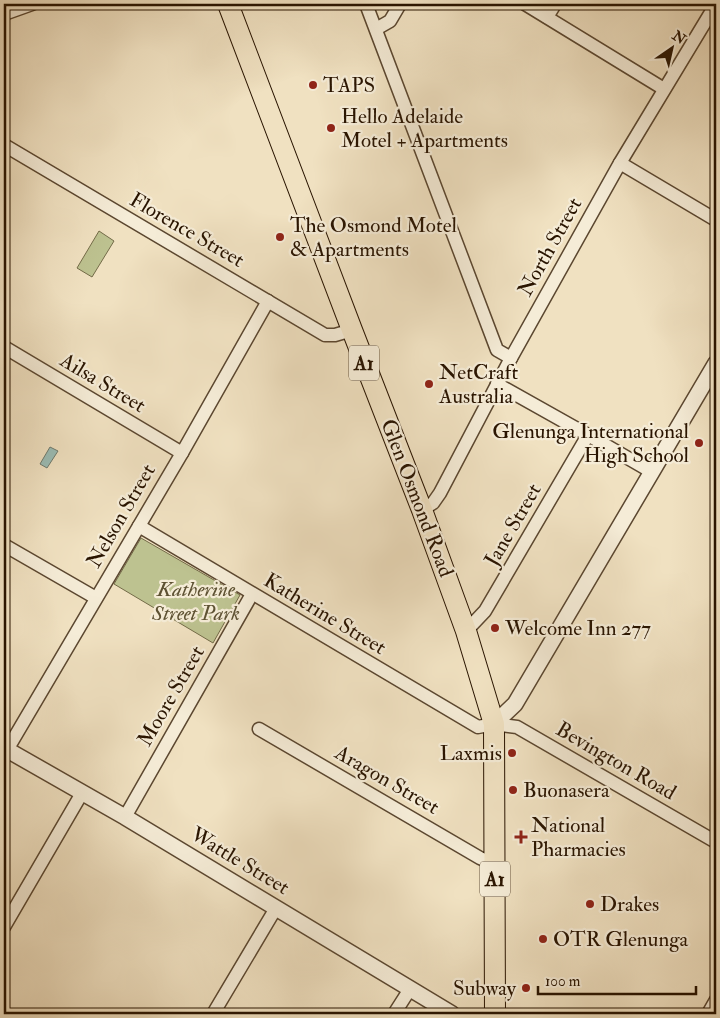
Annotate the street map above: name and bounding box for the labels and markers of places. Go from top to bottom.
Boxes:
place label: TAPS [323,72,375,99]
marker: TAPS [307,79,319,91]
place label: Hello Adelaide Motel + Apartments [341,103,508,154]
marker: Hello Adelaide Motel + Apartments [325,122,337,134]
place label: The Osmond Motel & Apartments [290,212,458,263]
marker: The Osmond Motel & Apartments [274,231,286,243]
place label: NetCraft Australia [438,359,518,410]
marker: NetCraft Australia [423,378,435,390]
place label: Glenunga International High School [492,418,690,469]
marker: Glenunga International High School [693,437,705,449]
place label: Welcome Inn 277 [504,615,651,642]
marker: Welcome Inn 277 [489,622,501,634]
place label: Laxmis [440,740,502,767]
marker: Laxmis [506,747,518,759]
place label: Buonasera [523,777,610,804]
marker: Buonasera [507,784,519,796]
place label: National Pharmacies [531,812,626,863]
marker: National Pharmacies [515,831,527,843]
place label: Drakes [600,891,659,918]
marker: Drakes [584,898,596,910]
place label: OTR Glenunga [553,926,689,953]
marker: OTR Glenunga [537,933,549,945]
place label: Subway [453,975,517,1002]
marker: Subway [520,982,532,994]

